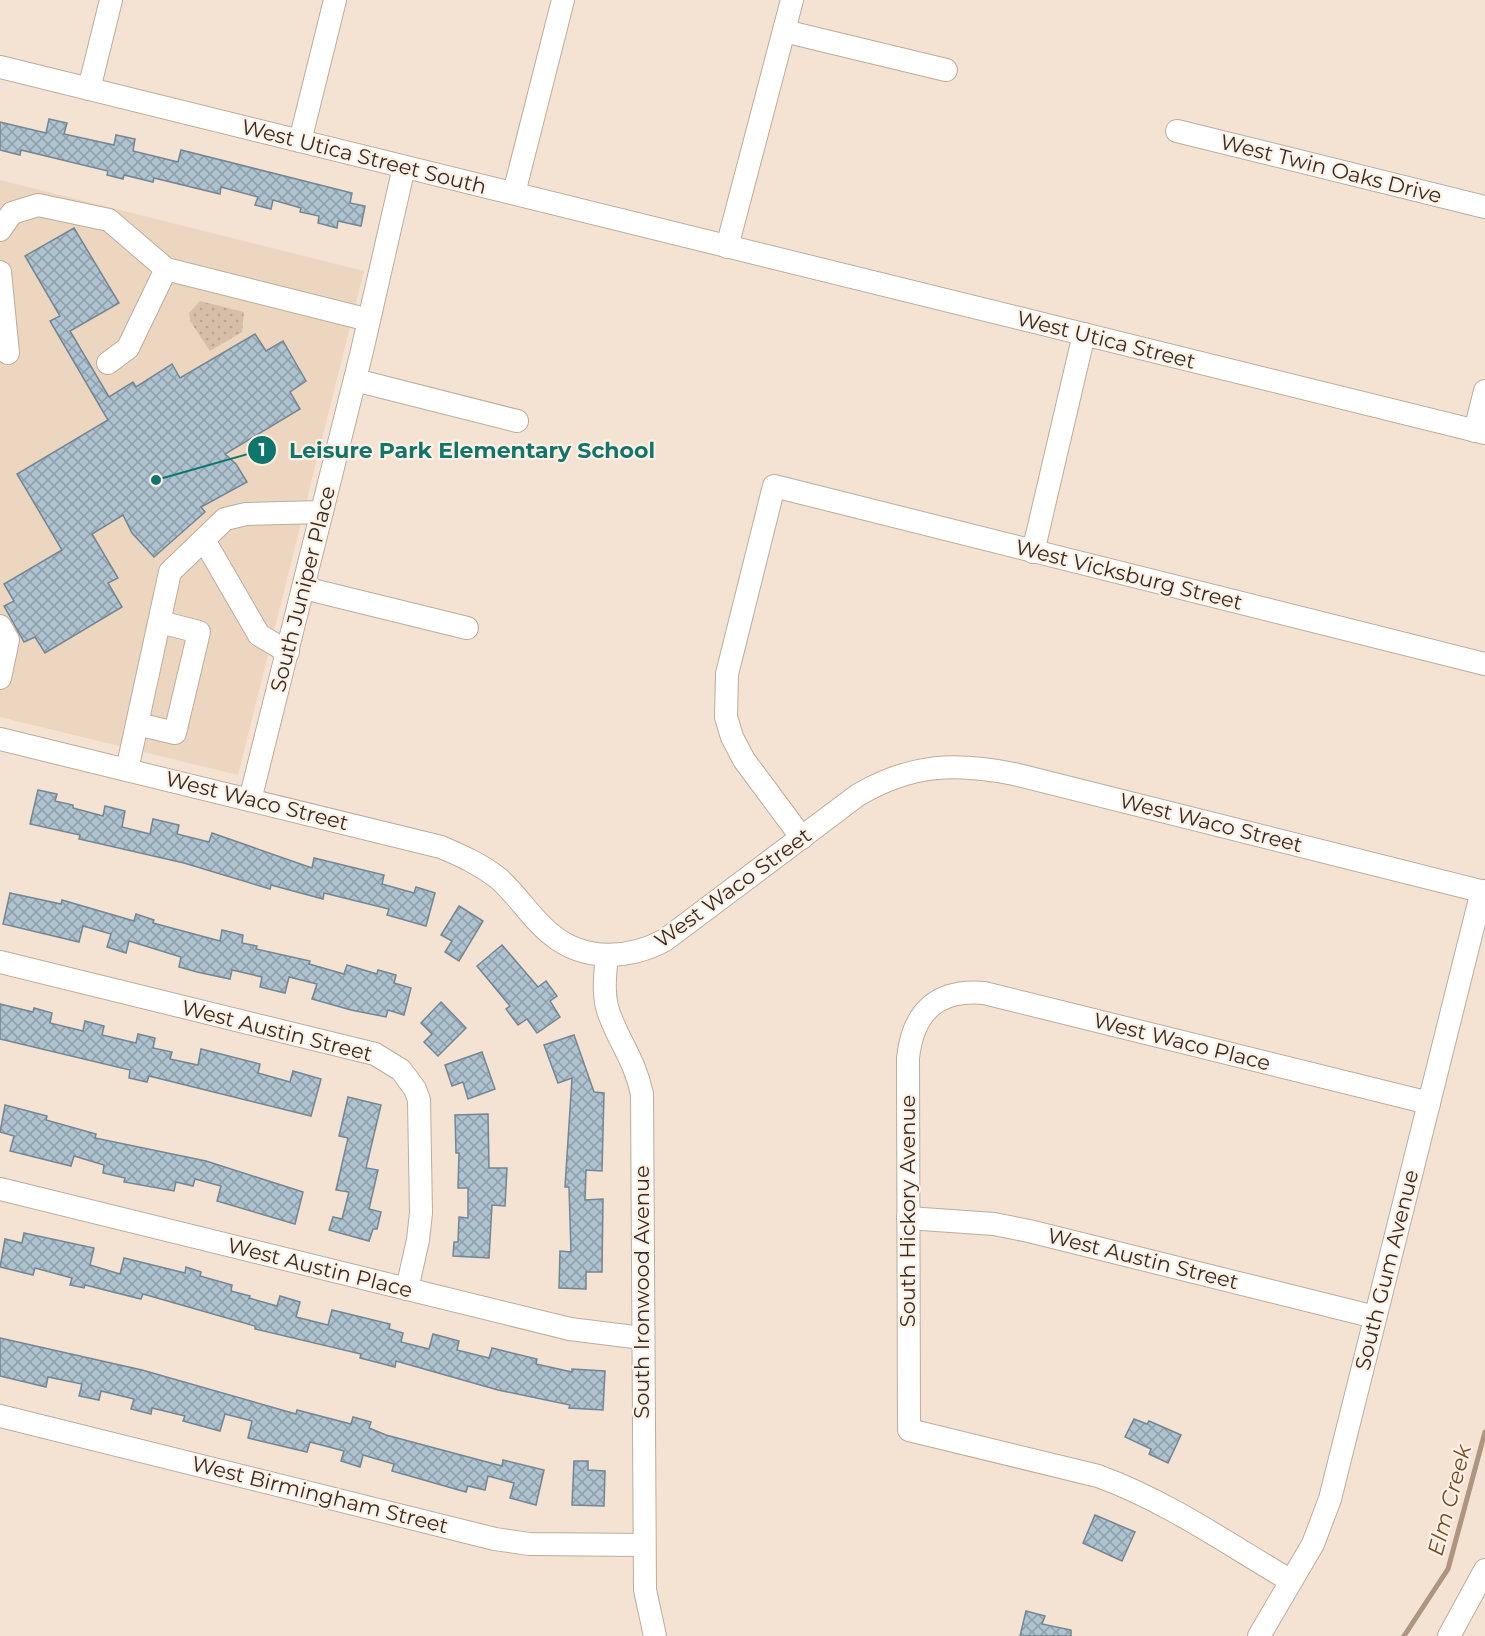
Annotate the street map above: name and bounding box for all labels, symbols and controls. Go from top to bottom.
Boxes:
street label: West Utica Street South [239,114,489,199]
street label: West Twin Oaks Drive [1218,129,1444,208]
street label: West Utica Street [1014,305,1198,374]
callout: Leisure Park Elementary School [247,430,667,470]
text: Leisure Park Elementary School [289,437,655,464]
text: 1 [258,439,266,461]
street label: South Juniper Place [265,483,340,694]
street label: West Vicksburg Street [1013,534,1245,615]
street label: West Waco Street [163,766,351,835]
street label: West Waco Street [1117,788,1305,857]
street label: West Waco Street [650,822,816,953]
street label: West Austin Street [179,995,375,1066]
street label: West Waco Place [1091,1007,1273,1076]
street label: South Hickory Avenue [895,1095,920,1327]
street label: South Ironwood Avenue [629,1165,654,1419]
street label: South Gum Avenue [1349,1167,1424,1373]
street label: West Austin Street [1045,1223,1241,1294]
street label: West Austin Place [225,1232,415,1303]
water label: Elm Creek [1422,1441,1477,1559]
street label: West Birmingham Street [189,1451,451,1538]

